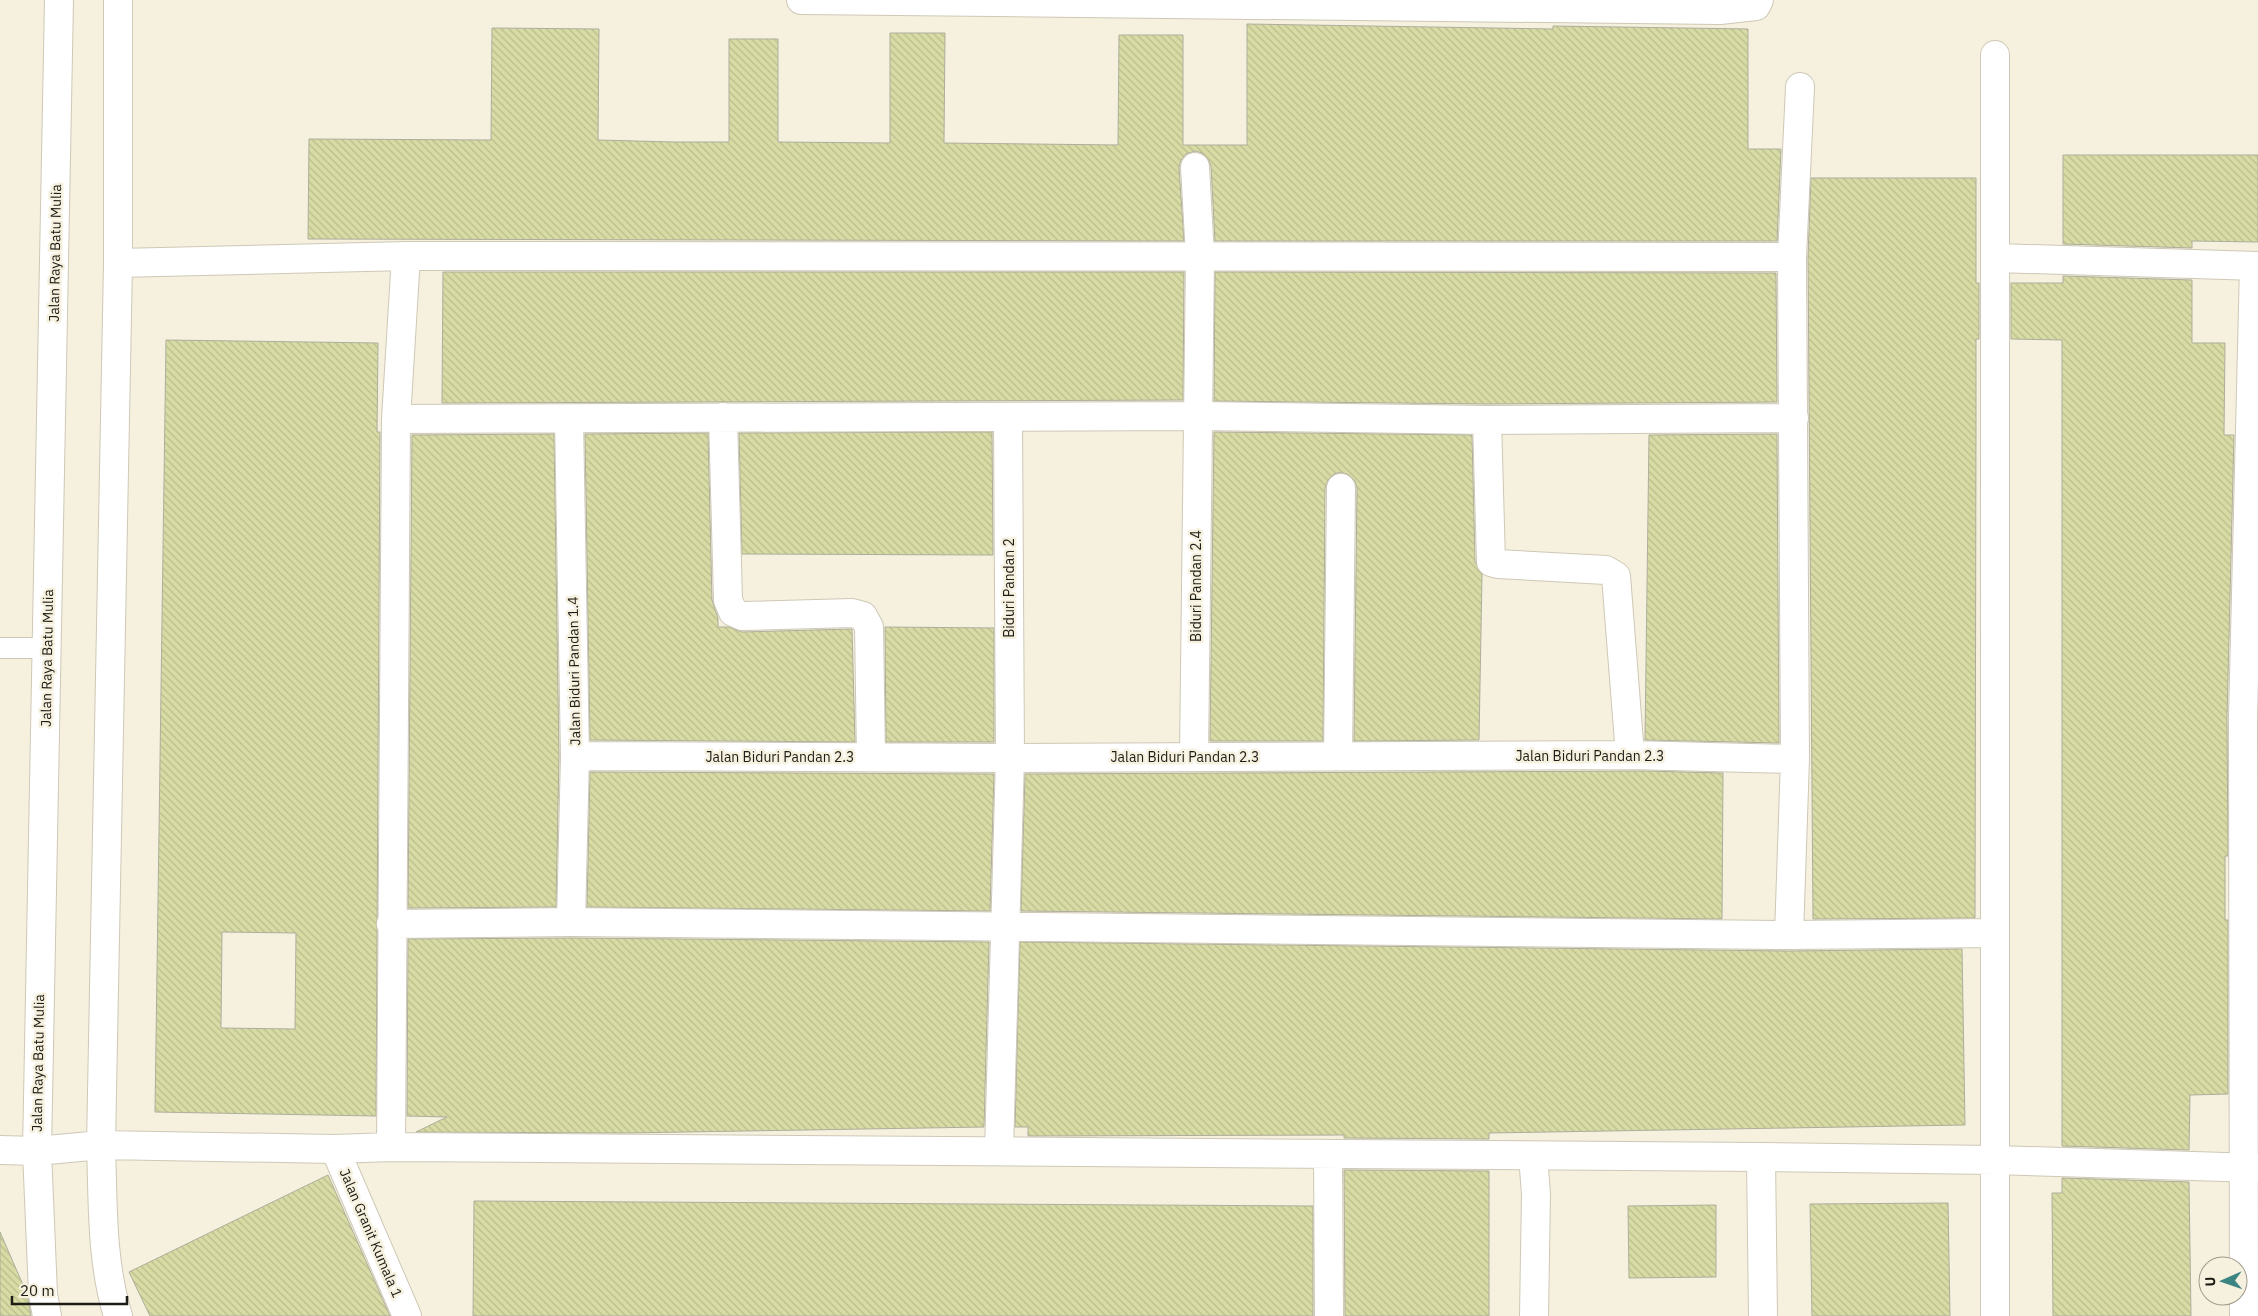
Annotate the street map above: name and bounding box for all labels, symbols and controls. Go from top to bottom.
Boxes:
street label: Jalan Raya Batu Mulia [45,183,65,322]
street label: Biduri Pandan 2.4 [1187,530,1205,642]
street label: Biduri Pandan 2 [1000,538,1018,638]
street label: Jalan Raya Batu Mulia [37,588,57,727]
street label: Jalan Biduri Pandan 1.4 [564,596,584,746]
street label: Jalan Biduri Pandan 2.3 [1515,747,1665,765]
street label: Jalan Biduri Pandan 2.3 [705,748,855,766]
street label: Jalan Biduri Pandan 2.3 [1110,748,1260,766]
street label: Jalan Raya Batu Mulia [28,993,48,1132]
street label: Jalan Granit Kumala 1 [336,1166,406,1300]
north arrow [2198,1256,2248,1306]
scale bar [12,1274,128,1306]
text: U [2201,1276,2219,1287]
text: 20 m [20,1281,55,1300]

